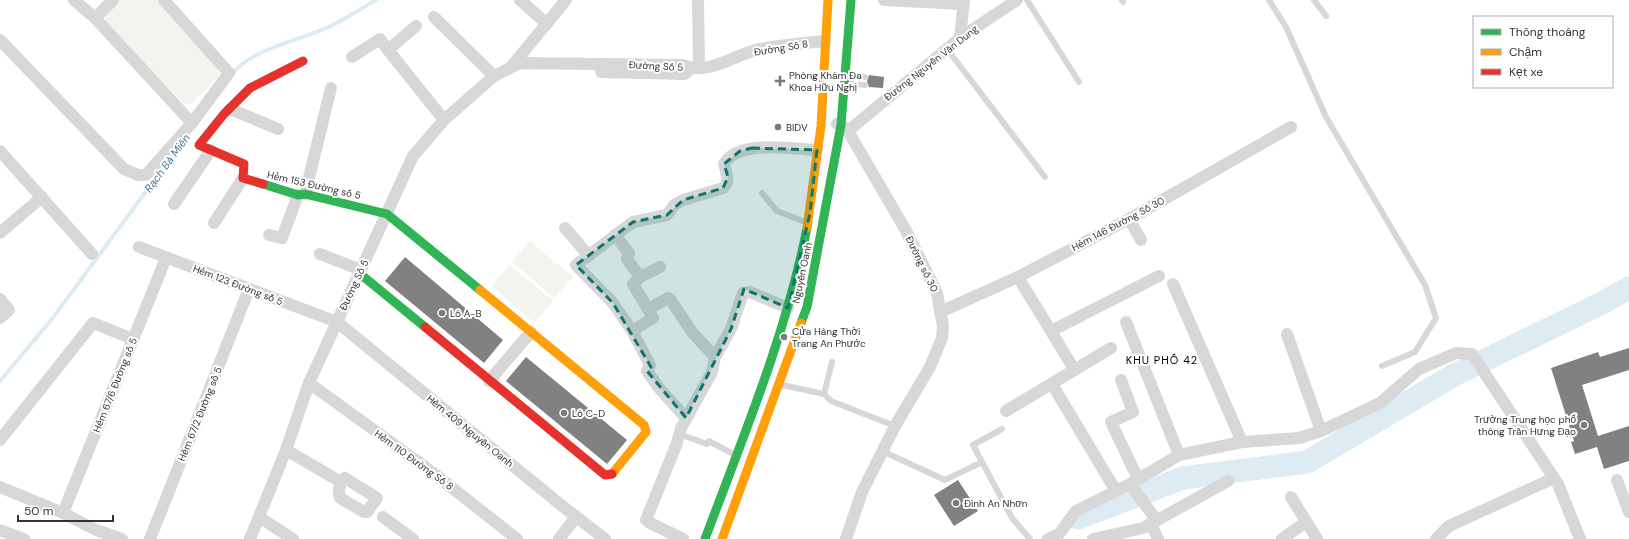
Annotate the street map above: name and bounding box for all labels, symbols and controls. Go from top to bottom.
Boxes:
legend [1473,16,1613,88]
street label: Đường Nguyễn Văn Dung [881,22,981,104]
text: Thông thoáng [1509,24,1586,40]
street label: Đường Số 8 [753,37,809,59]
text: Chậm [1509,44,1542,60]
street label: Đường Số 5 [628,58,684,74]
text: Kẹt xe [1509,64,1543,80]
place label: Phòng Khám Đa Khoa Hữu Nghị [789,69,862,94]
marker: Phòng Khám Đa Khoa Hữu Nghị [774,75,786,87]
place label: BIDV [786,121,808,134]
marker: BIDV [773,122,783,132]
water label: Rạch Bà Miên [141,131,193,195]
street label: Hẻm 153 Đường số 5 [266,168,362,202]
street label: Hẻm 146 Đường Số 30 [1069,194,1167,254]
street label: Đường số 30 [903,234,941,294]
street label: Nguyễn Oanh [789,241,815,305]
street label: Đường Số 5 [337,257,371,313]
street label: Hẻm 123 Đường số 5 [191,262,285,308]
place label: Lô A-B [450,307,481,320]
marker: Lô A-B [437,308,447,318]
place label: Cửa Hàng Thời Trang An Phước [792,325,866,350]
marker: Cửa Hàng Thời Trang An Phước [779,332,789,342]
street label: Hẻm 67/6 Đường số 5 [90,336,140,434]
district label: KHU PHỐ 42 [1126,353,1198,367]
street label: Hẻm 67/2 Đường số 5 [175,365,225,463]
street label: Hẻm 409 Nguyễn Oanh [424,392,516,470]
place label: Lô C-D [572,407,605,420]
marker: Lô C-D [559,408,569,418]
place label: Trường Trung học phổ thông Trần Hưng Đạo [1474,413,1576,438]
marker: Trường Trung học phổ thông Trần Hưng Đạo [1579,420,1589,430]
street label: Hẻm 110 Đường Số 8 [372,427,456,493]
scale bar [18,497,113,523]
place label: Đình An Nhơn [964,497,1028,510]
marker: Đình An Nhơn [951,498,961,508]
text: 50 m [24,503,53,519]

